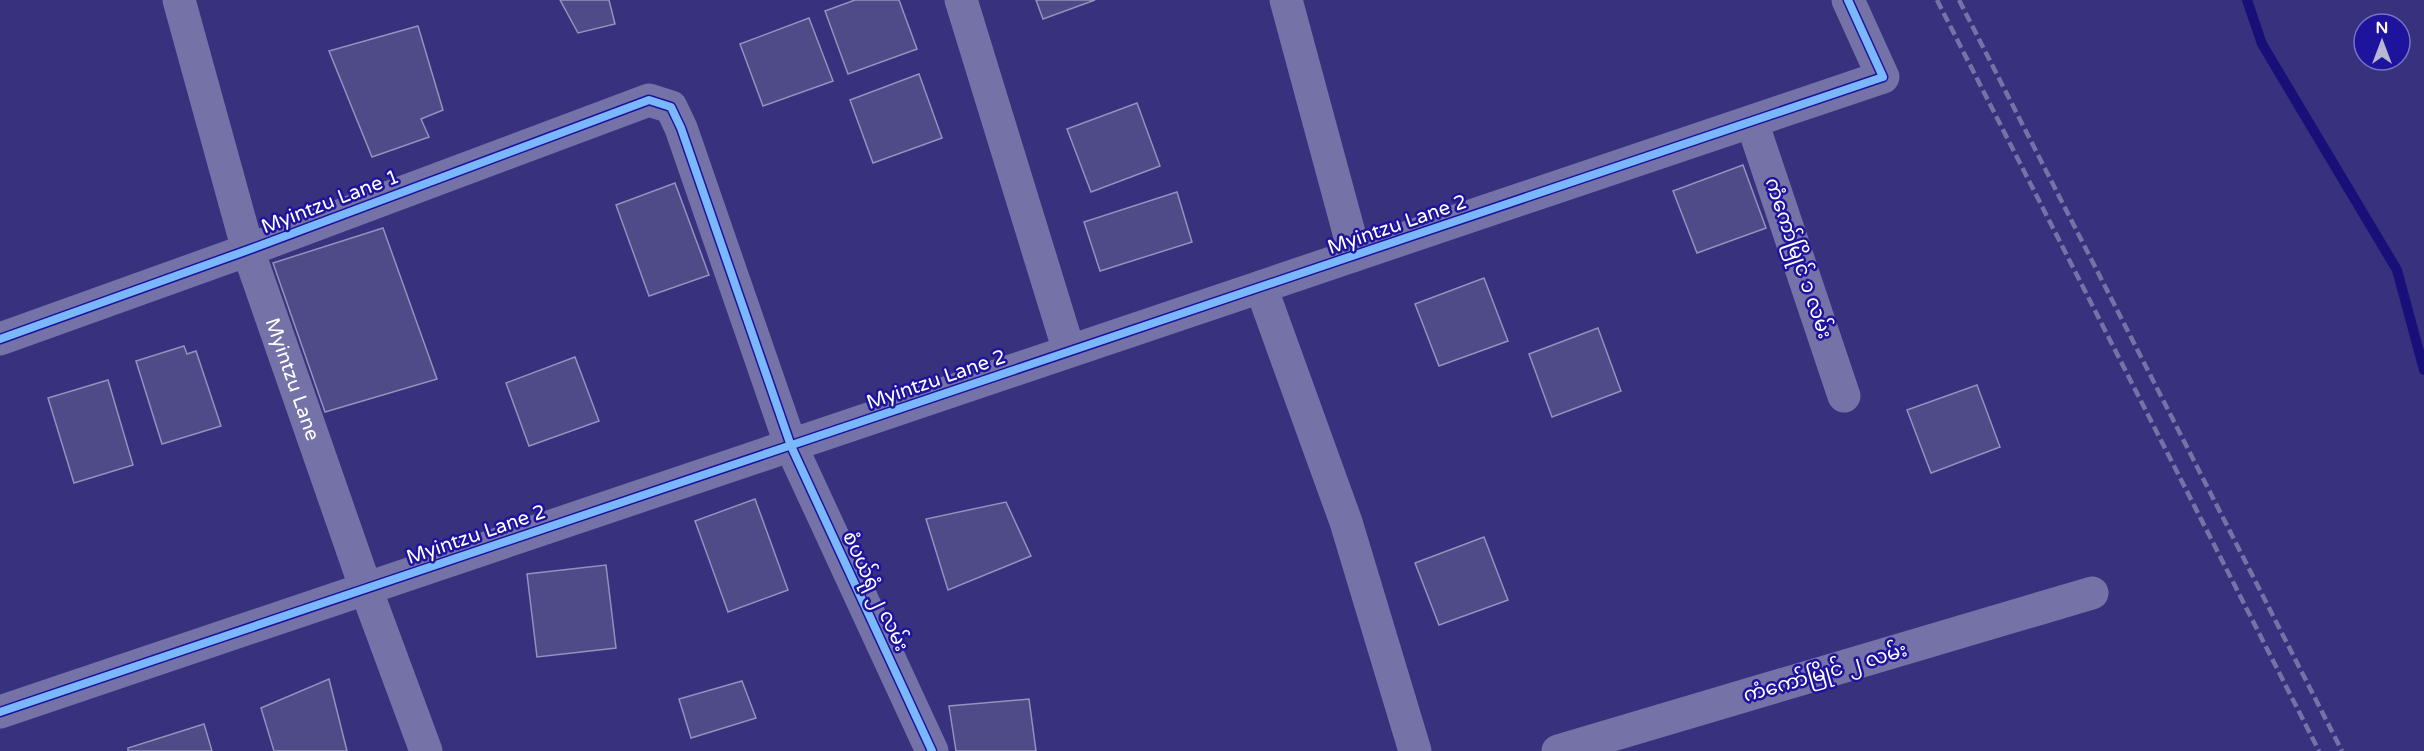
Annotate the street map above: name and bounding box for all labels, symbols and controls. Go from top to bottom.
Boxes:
north arrow [2352,12,2412,72]
text: N [2376,18,2388,38]
street label: Myintzu Lane 1 [258,165,403,239]
street label: ကံကော်မြိုင် ၁ လမ်း [1756,174,1840,343]
street label: Myintzu Lane 2 [1324,190,1470,260]
street label: Myintzu Lane [260,315,324,444]
street label: Myintzu Lane 2 [863,345,1009,415]
street label: Myintzu Lane 2 [403,500,549,570]
street label: စံပယ်ရုံ ၂ လမ်း [833,526,916,657]
street label: ကံကော်မြိုင် ၂ လမ်း [1740,635,1911,711]

